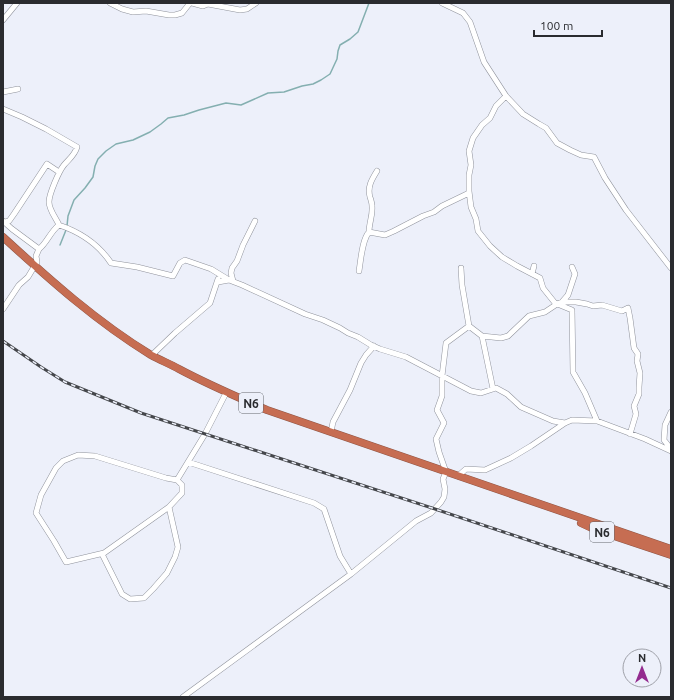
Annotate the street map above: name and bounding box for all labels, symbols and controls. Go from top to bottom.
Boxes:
scale bar [534,12,602,38]
text: 100 m [540,19,573,32]
road number: N6 [239,393,263,413]
road number: N6 [590,522,614,542]
north arrow [622,648,662,688]
text: N [638,652,646,664]

